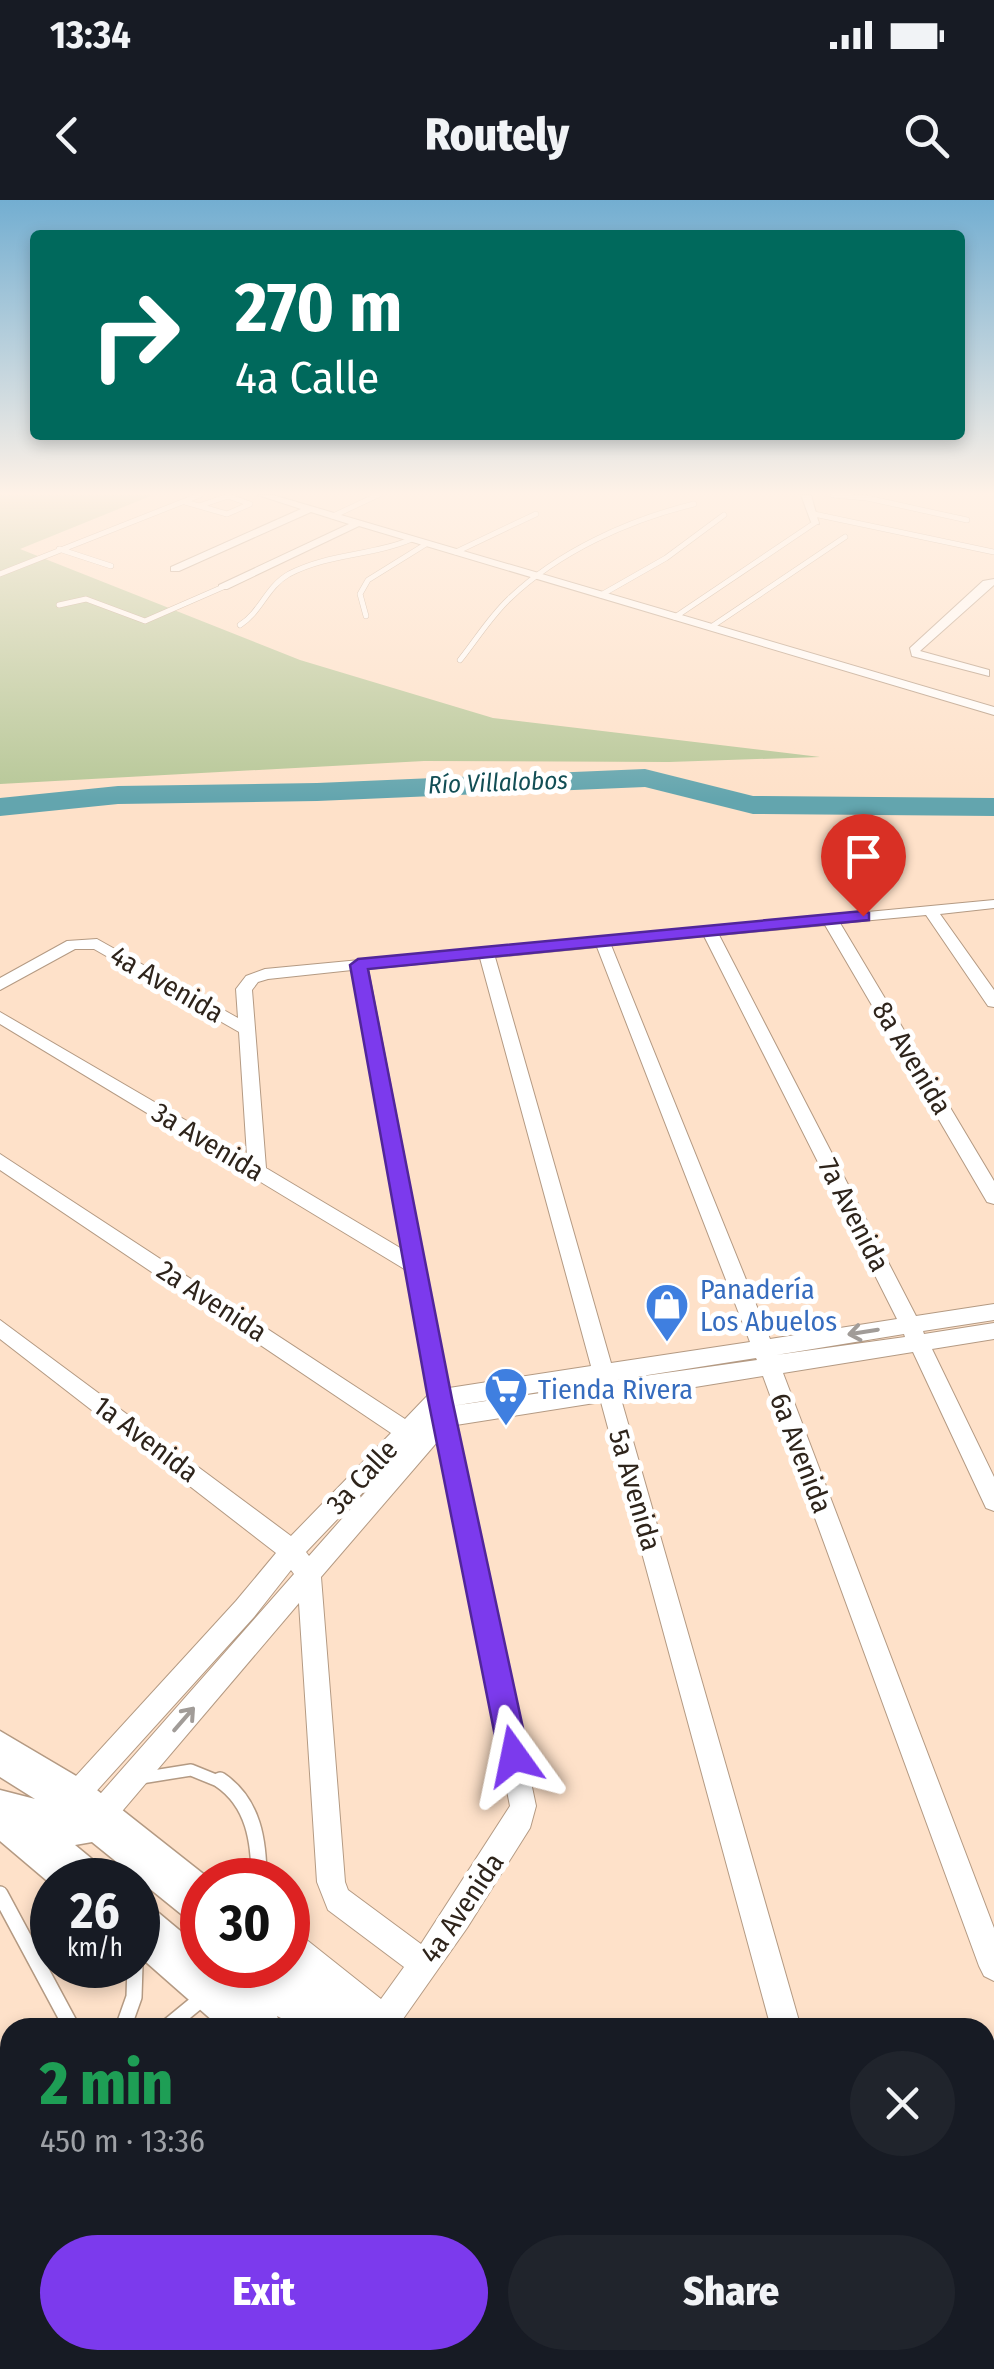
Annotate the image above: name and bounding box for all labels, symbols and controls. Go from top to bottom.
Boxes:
text: 13:34 [50,12,131,58]
icon: back [40,108,95,163]
text: Routely [425,108,569,162]
icon: search [899,108,954,163]
text: 270 m [235,266,402,350]
icon: right [70,270,200,400]
text: 4a Calle [235,351,379,405]
water label: Río Villalobos [428,766,569,800]
pin [821,814,906,917]
icon: arrive [836,829,891,884]
street label: 4a Avenida [104,938,230,1030]
street label: 8a Avenida [865,996,959,1120]
street label: 3a Avenida [146,1096,270,1188]
street label: 7a Avenida [812,1153,896,1277]
street label: 2a Avenida [151,1253,273,1349]
place label: Panadería Los Abuelos [700,1273,837,1338]
shop icon: Panadería Los Abuelos [644,1282,690,1343]
one-way arrow [847,1324,880,1342]
supermarket icon: Tienda Rivera [483,1366,529,1427]
place label: Tienda Rivera [538,1373,693,1406]
street label: 6a Avenida [763,1388,839,1518]
street label: 1a Avenida [87,1389,205,1489]
street label: 5a Avenida [602,1426,668,1554]
street label: 3a Calle [320,1433,404,1521]
position arrow [462,1704,566,1808]
one-way arrow [172,1707,195,1732]
street label: 4a Avenida [413,1847,511,1969]
speed limit sign: 30 [180,1858,310,1988]
text: 26 [70,1881,120,1941]
text: km/h [67,1933,123,1963]
text: 2 min [40,2048,173,2120]
button: close [850,2051,955,2156]
text: 450 m · 13:36 [40,2122,205,2160]
button: Exit [40,2235,488,2350]
button: Share [508,2235,955,2350]

